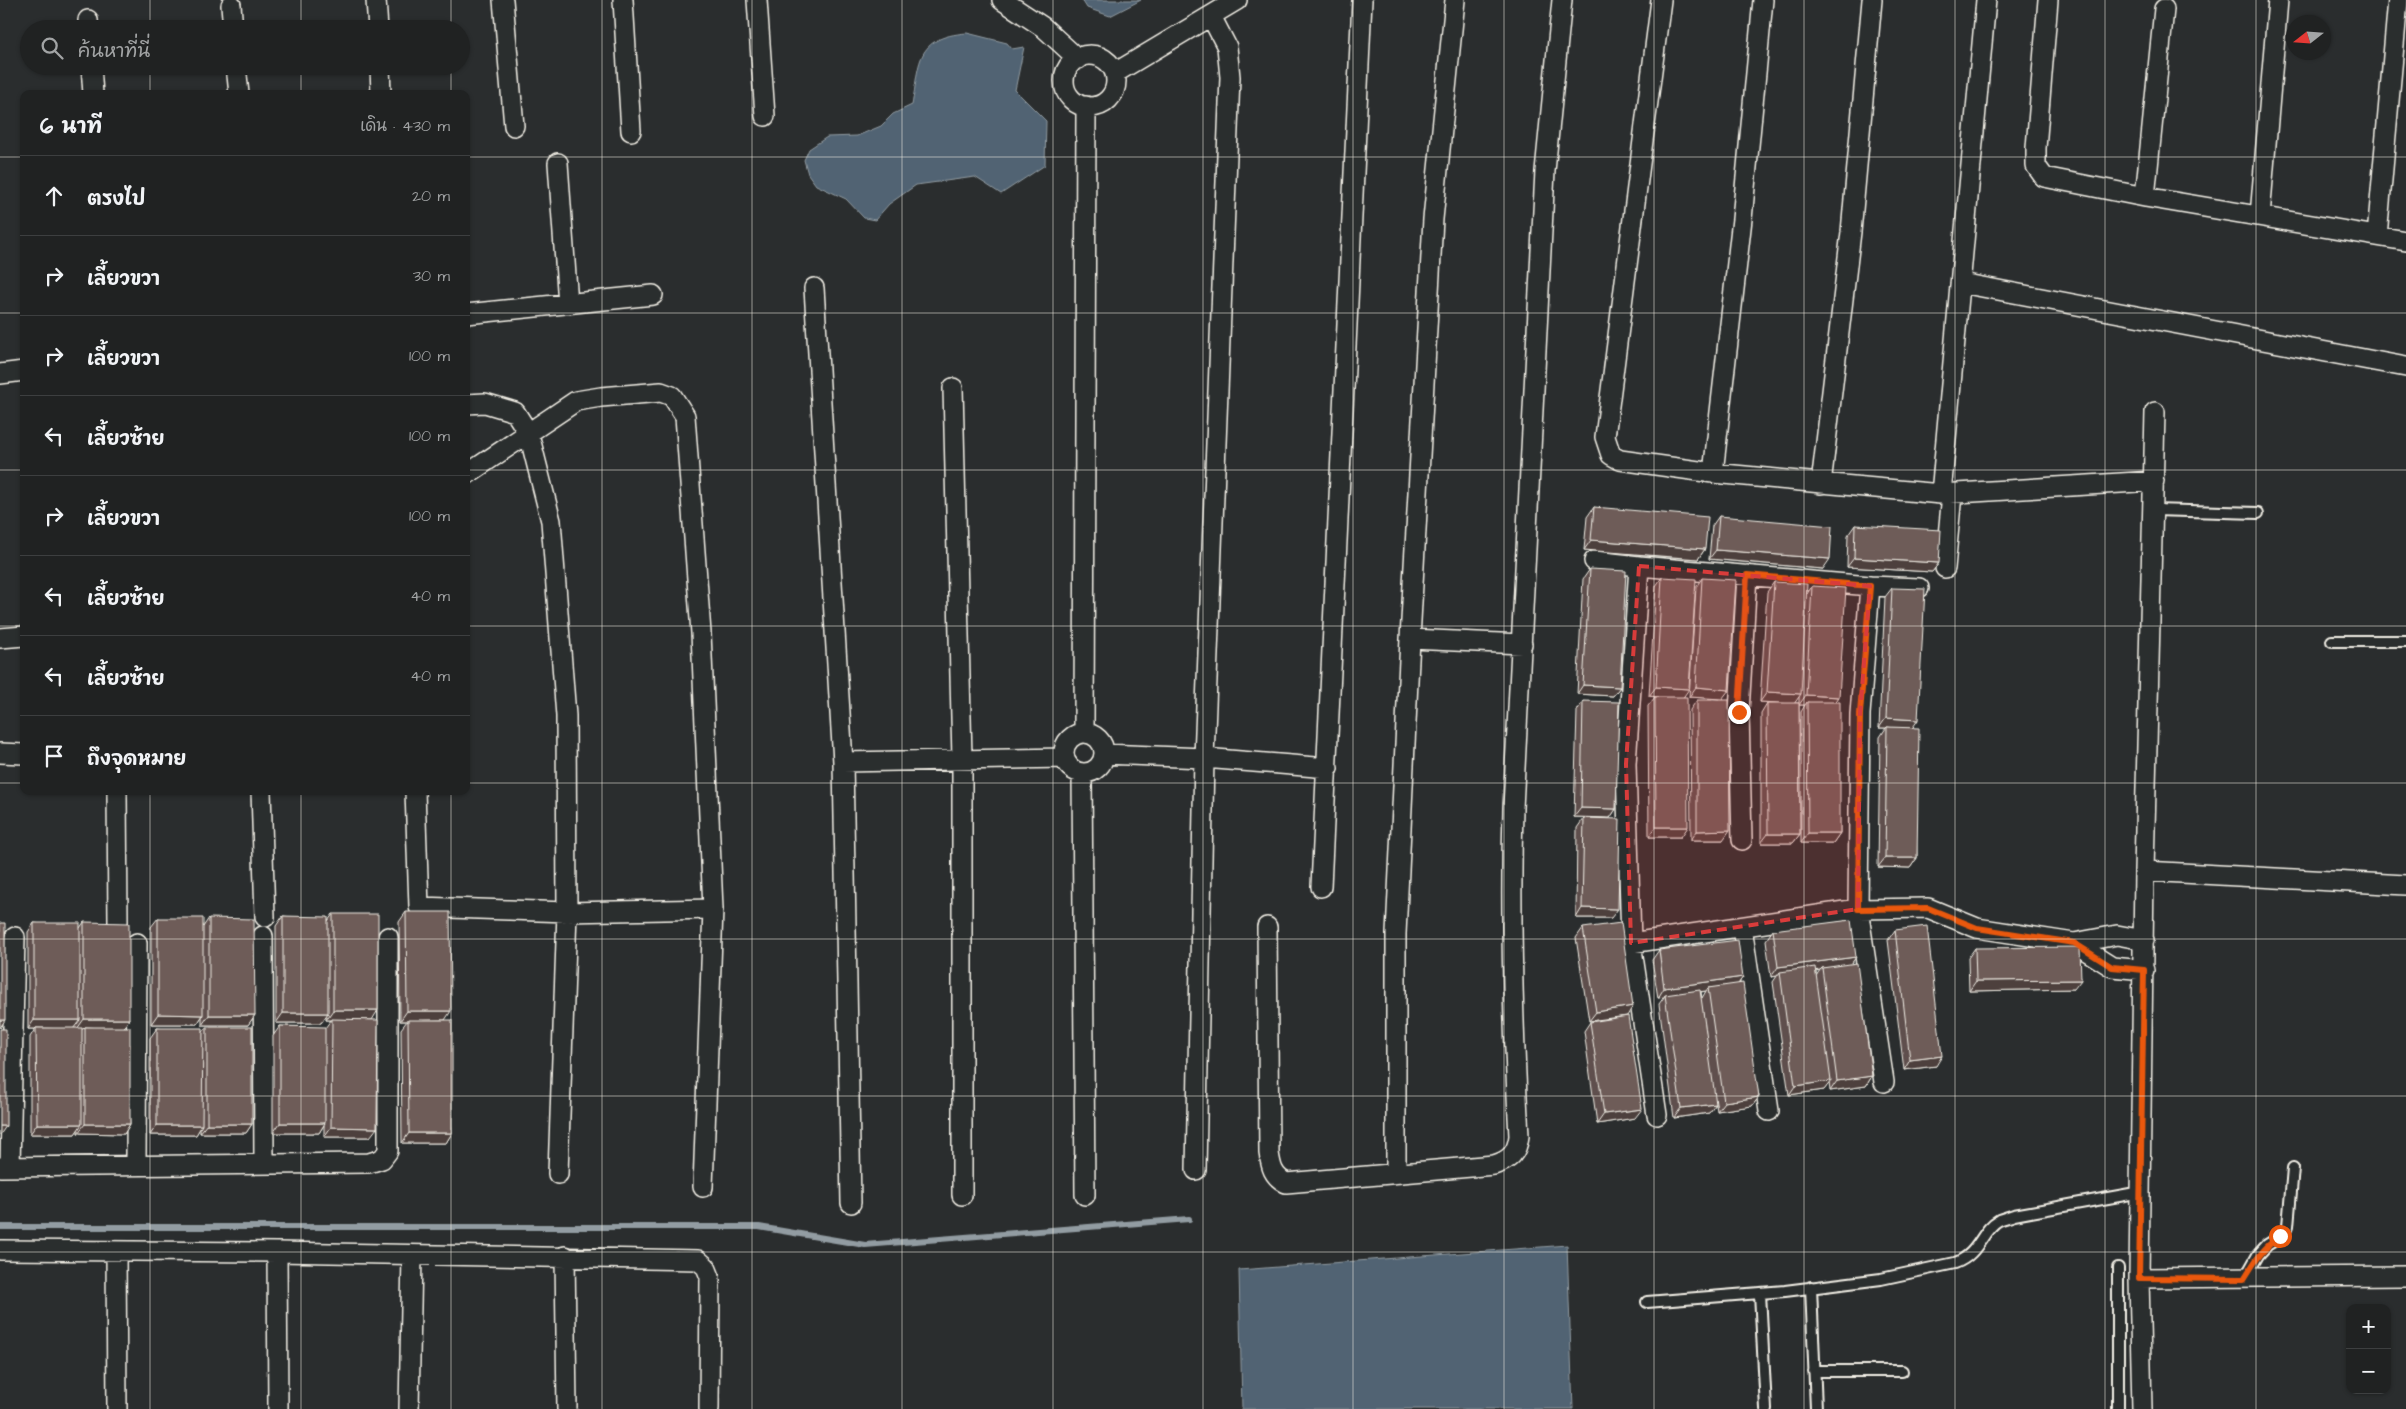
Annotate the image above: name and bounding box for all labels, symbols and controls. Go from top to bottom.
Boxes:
north arrow [2286,15,2331,60]
search box [20,20,470,75]
icon: search [38,34,66,62]
text: ค้นหาที่นี่ [78,38,150,65]
text: 6 นาที [40,112,102,141]
text: เดิน · 430 m [360,115,450,137]
icon: ahead [40,182,68,210]
text: 20 m [412,185,450,207]
text: ตรงไป [87,186,145,213]
icon: right [40,262,68,290]
text: 30 m [413,265,450,287]
text: เลี้ยวขวา [87,266,160,293]
icon: right [40,342,68,370]
text: 100 m [409,345,450,367]
text: เลี้ยวขวา [87,346,160,373]
icon: left [40,422,68,450]
text: 100 m [409,425,450,447]
text: เลี้ยวซ้าย [87,426,164,453]
icon: right [40,502,68,530]
text: 100 m [409,505,450,527]
text: เลี้ยวขวา [87,506,160,533]
icon: left [40,582,68,610]
text: 40 m [410,585,450,607]
text: เลี้ยวซ้าย [87,586,164,613]
icon: left [40,662,68,690]
text: 40 m [410,665,450,687]
text: เลี้ยวซ้าย [87,666,164,693]
route end [1728,701,1751,724]
icon: arrive [40,742,68,770]
text: ถึงจุดหมาย [87,746,186,773]
route start [2269,1225,2292,1248]
map controls [2346,1304,2391,1394]
button: + [2346,1304,2391,1349]
button: − [2346,1349,2391,1394]

